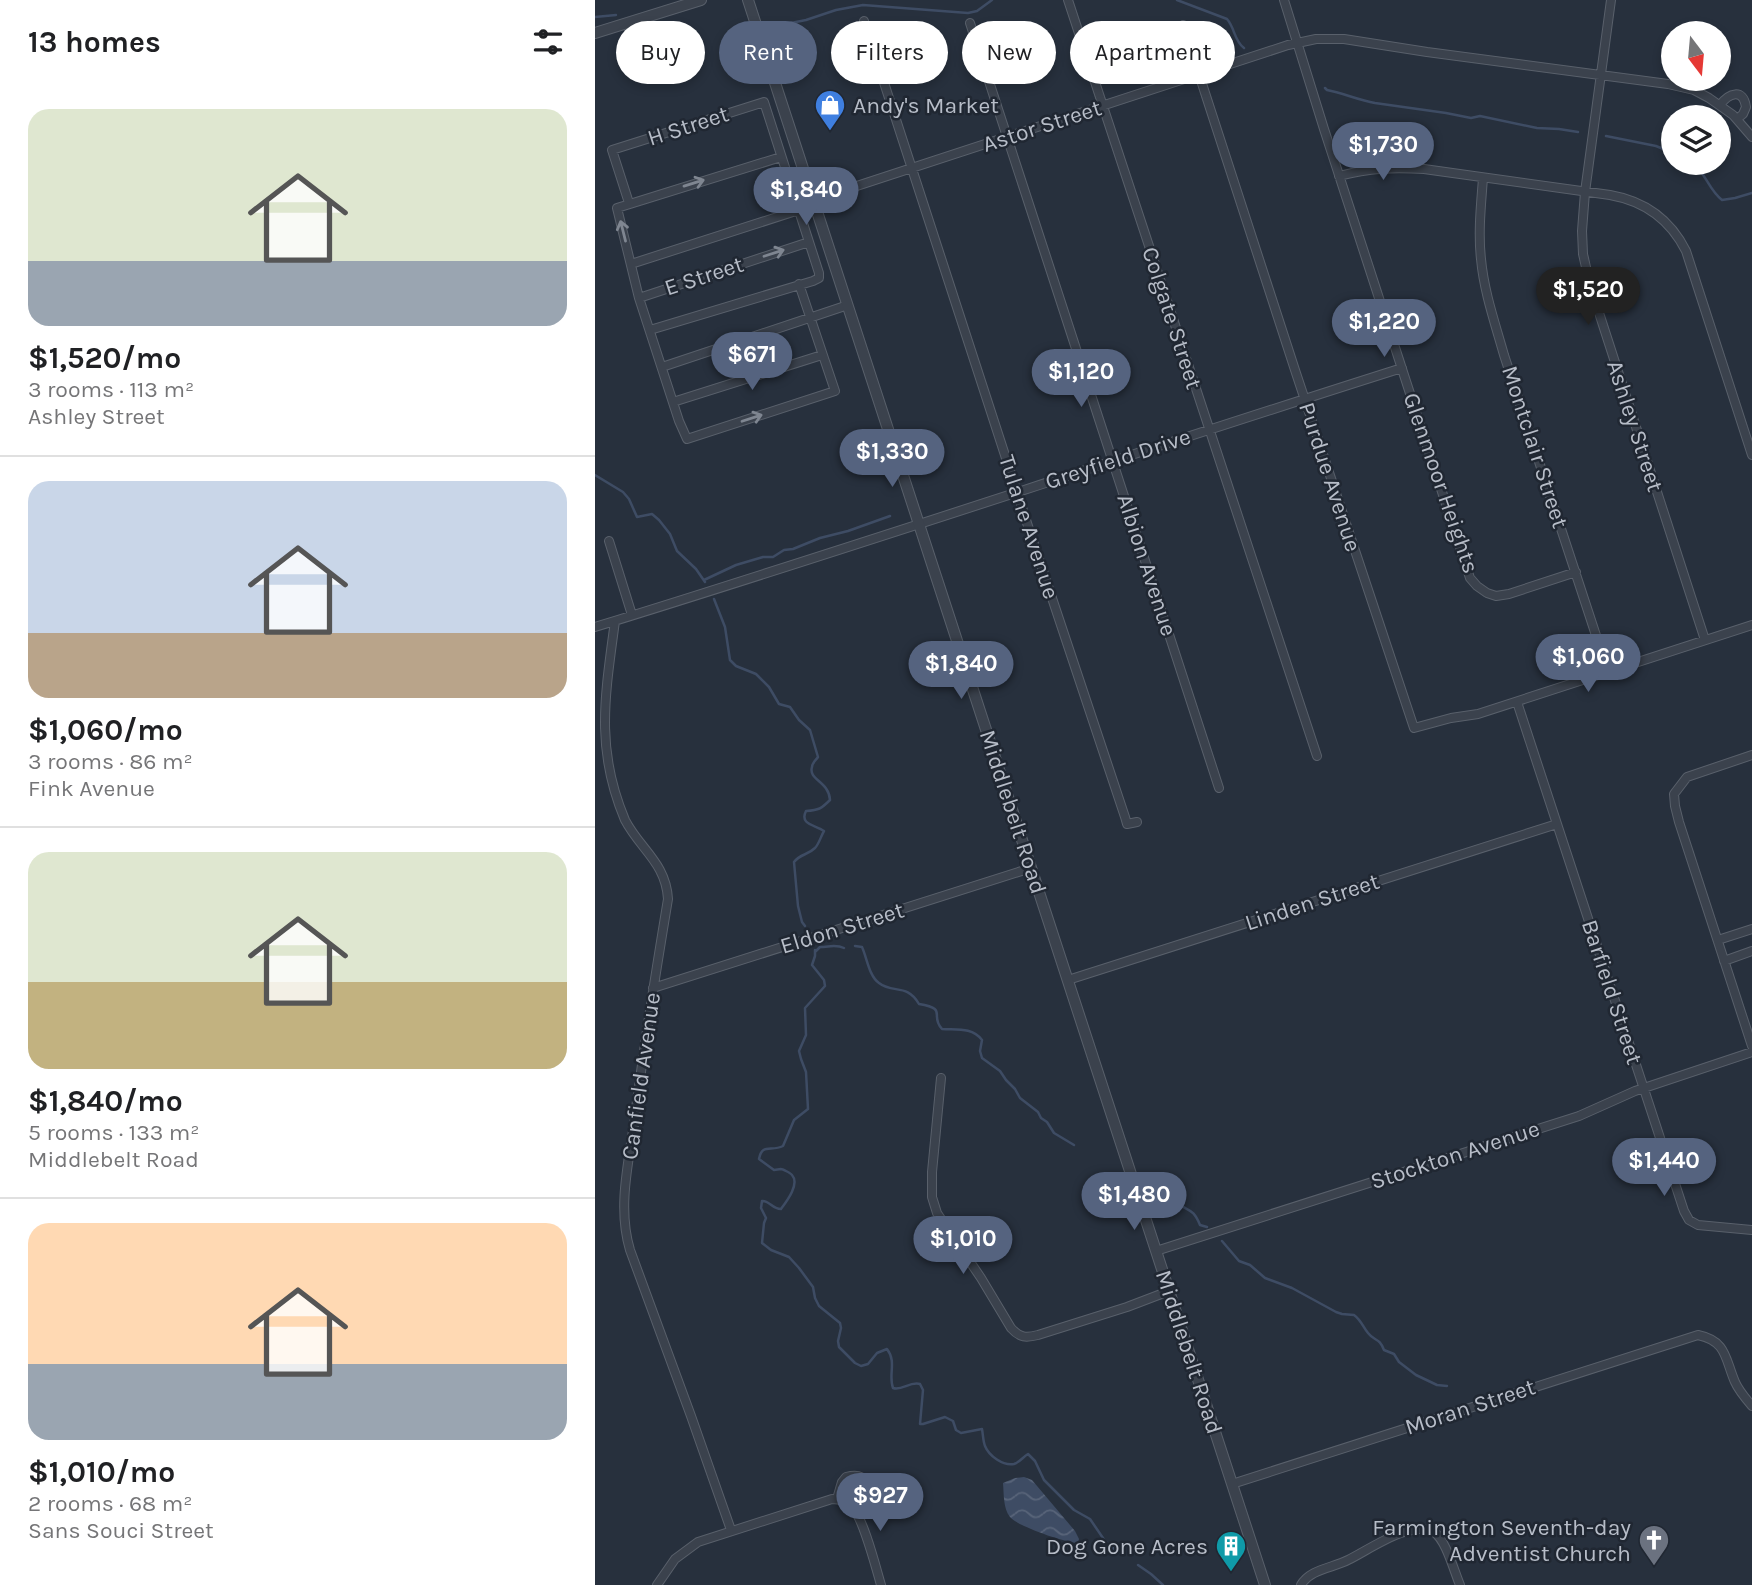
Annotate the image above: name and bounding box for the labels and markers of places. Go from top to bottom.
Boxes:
shop icon: Andy's Market [813,88,847,132]
place label: Andy's Market [853,92,999,119]
pin: $1,730 [1326,122,1440,182]
pin: $1,840 [749,168,863,227]
pin: $1,520 [1531,268,1645,327]
pin: $1,220 [1327,300,1441,359]
pin: $671 [711,332,793,392]
pin: $1,120 [1024,350,1138,409]
pin: $1,330 [835,430,949,489]
pin: $1,060 [1531,634,1645,694]
pin: $1,840 [904,642,1018,701]
pin: $1,440 [1607,1138,1721,1198]
pin: $1,480 [1077,1172,1191,1232]
pin: $1,010 [906,1216,1020,1276]
pin: $927 [839,1474,921,1533]
place label: Farmington Seventh-day Adventist Church [1372,1514,1631,1567]
church icon: Farmington Seventh-day Adventist Church [1637,1523,1671,1567]
building icon: Dog Gone Acres [1214,1529,1248,1573]
place label: Dog Gone Acres [1046,1533,1208,1560]

